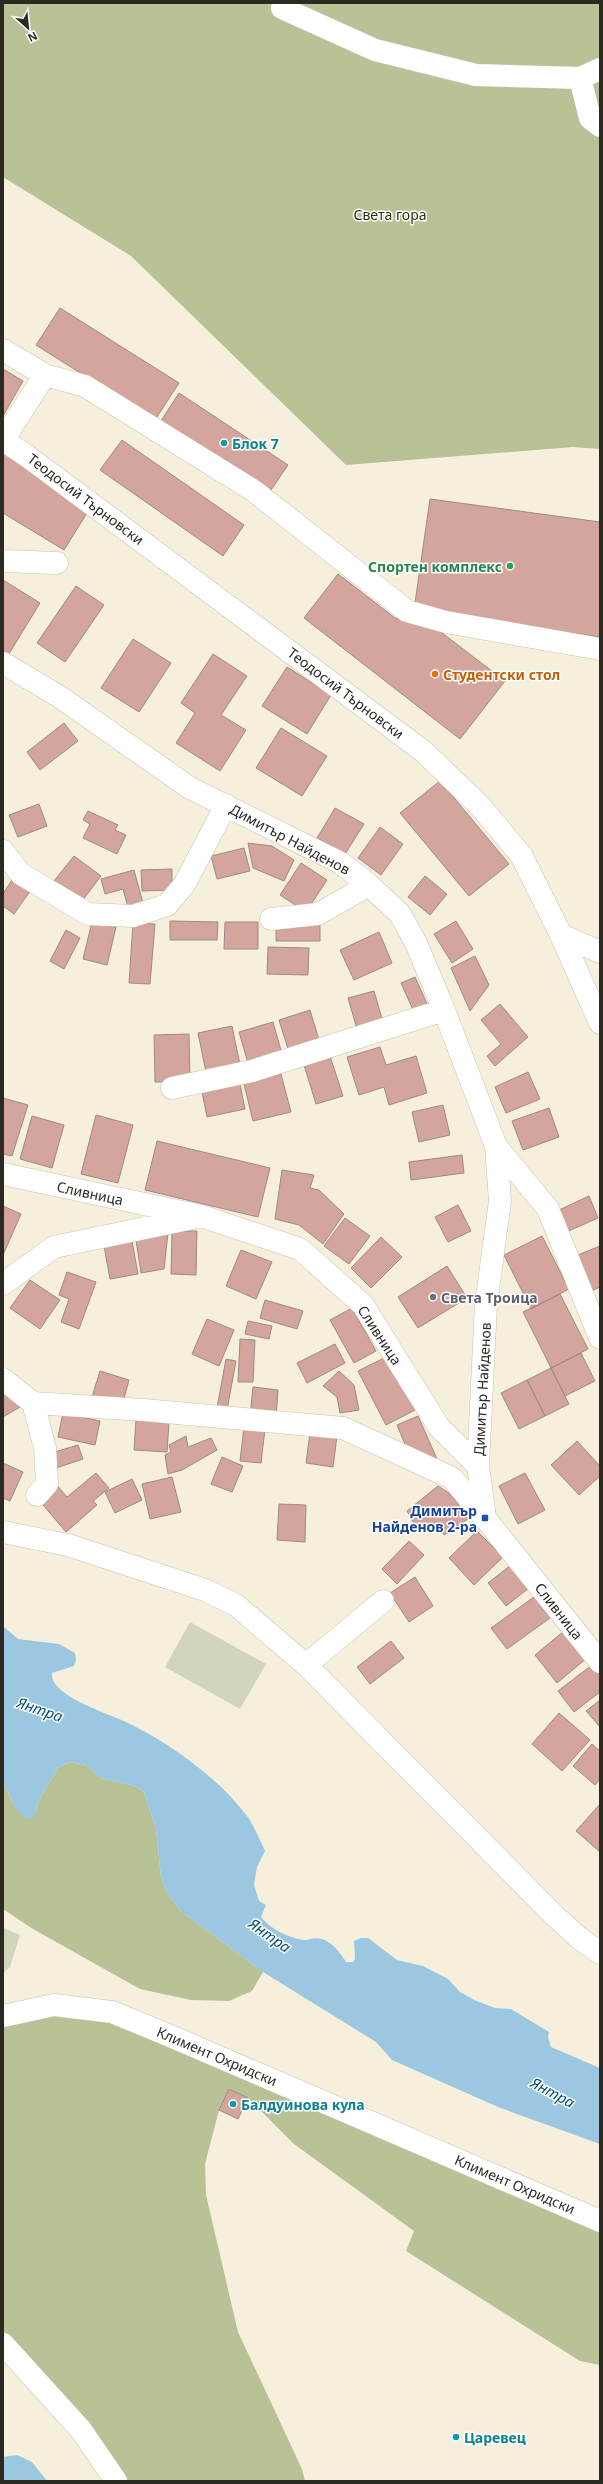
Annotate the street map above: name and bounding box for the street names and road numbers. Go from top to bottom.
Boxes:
street label: Теодосий Търновски [24,449,148,549]
street label: Теодосий Търновски [284,643,408,743]
street label: Димитър Найденов [227,799,354,879]
street label: Сливница [55,1177,125,1209]
street label: Сливница [354,1302,406,1368]
street label: Димитър Найденов [469,1322,495,1456]
street label: Сливница [531,1579,587,1643]
street label: Климент Охридски [154,2022,280,2090]
street label: Климент Охридски [452,2150,578,2218]

